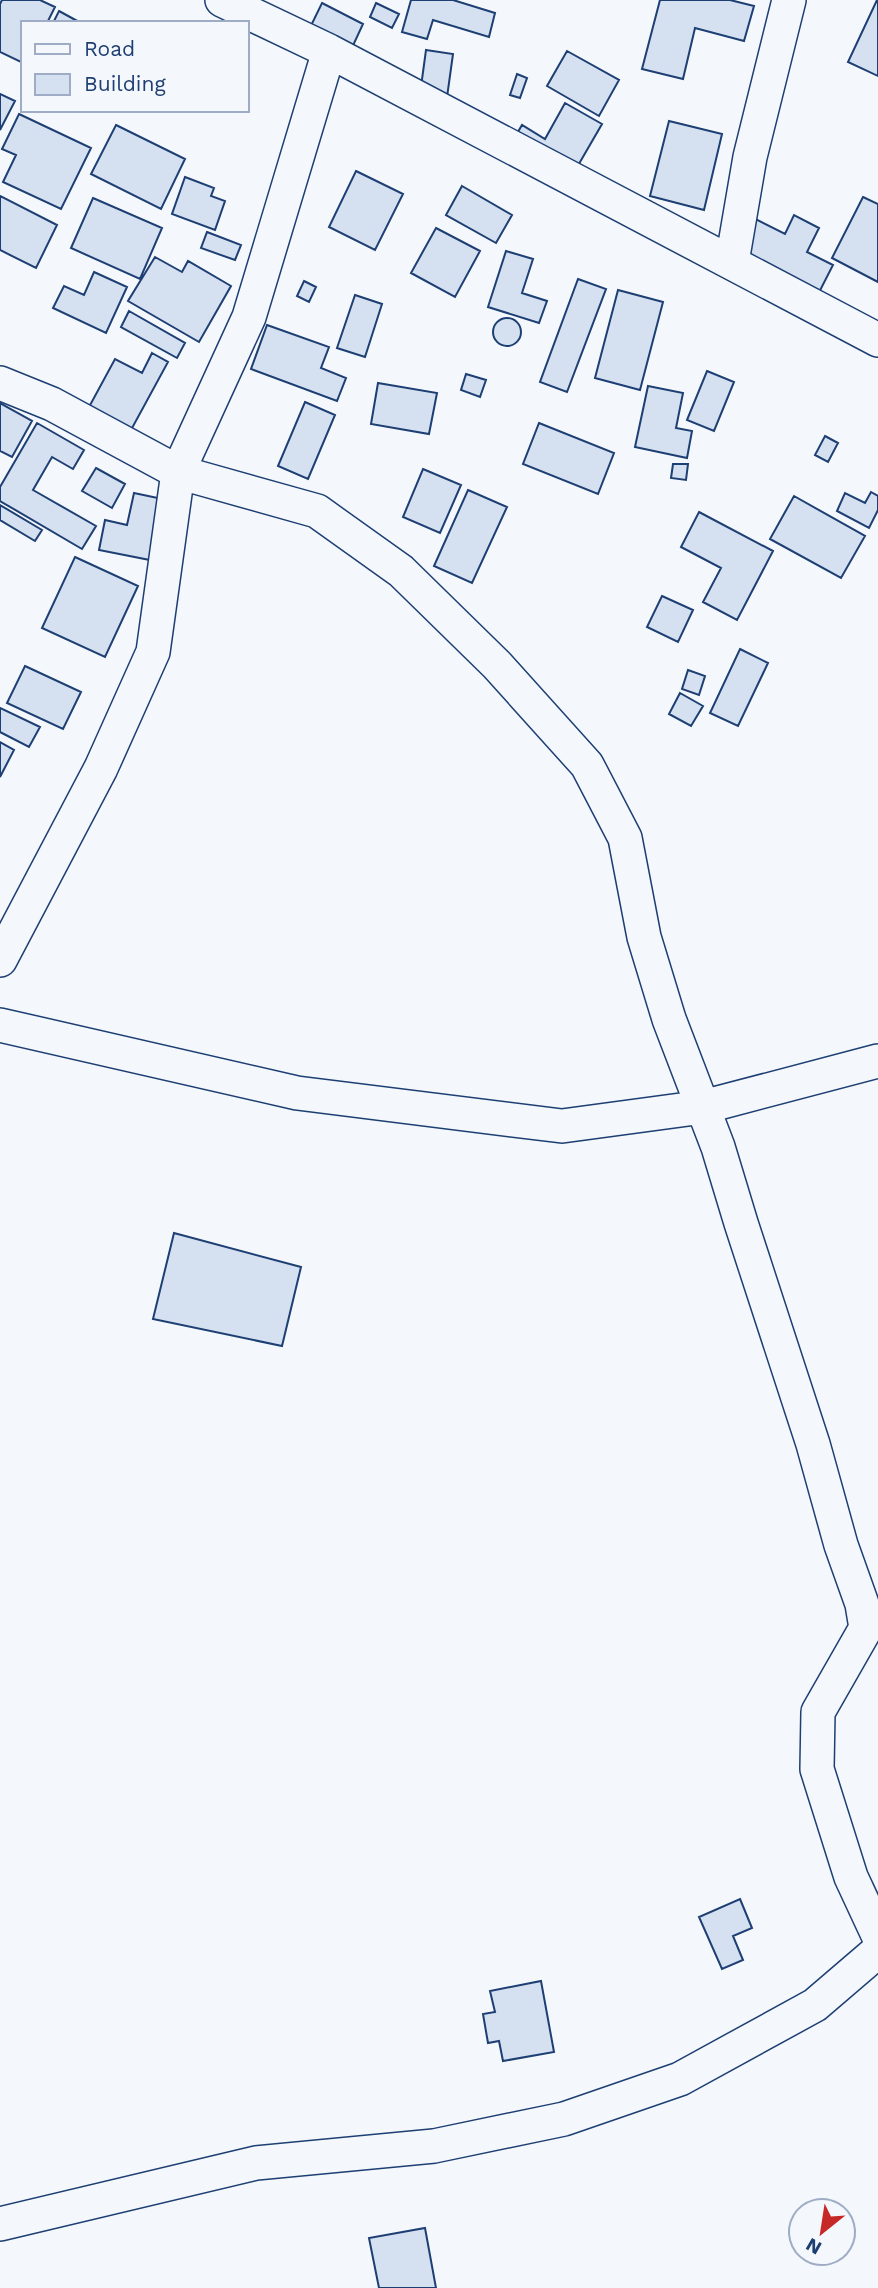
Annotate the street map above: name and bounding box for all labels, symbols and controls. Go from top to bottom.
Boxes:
legend [21,21,248,112]
text: Road [84,36,135,61]
text: Building [84,71,166,96]
north arrow [787,2197,857,2267]
text: N [802,2233,826,2260]

